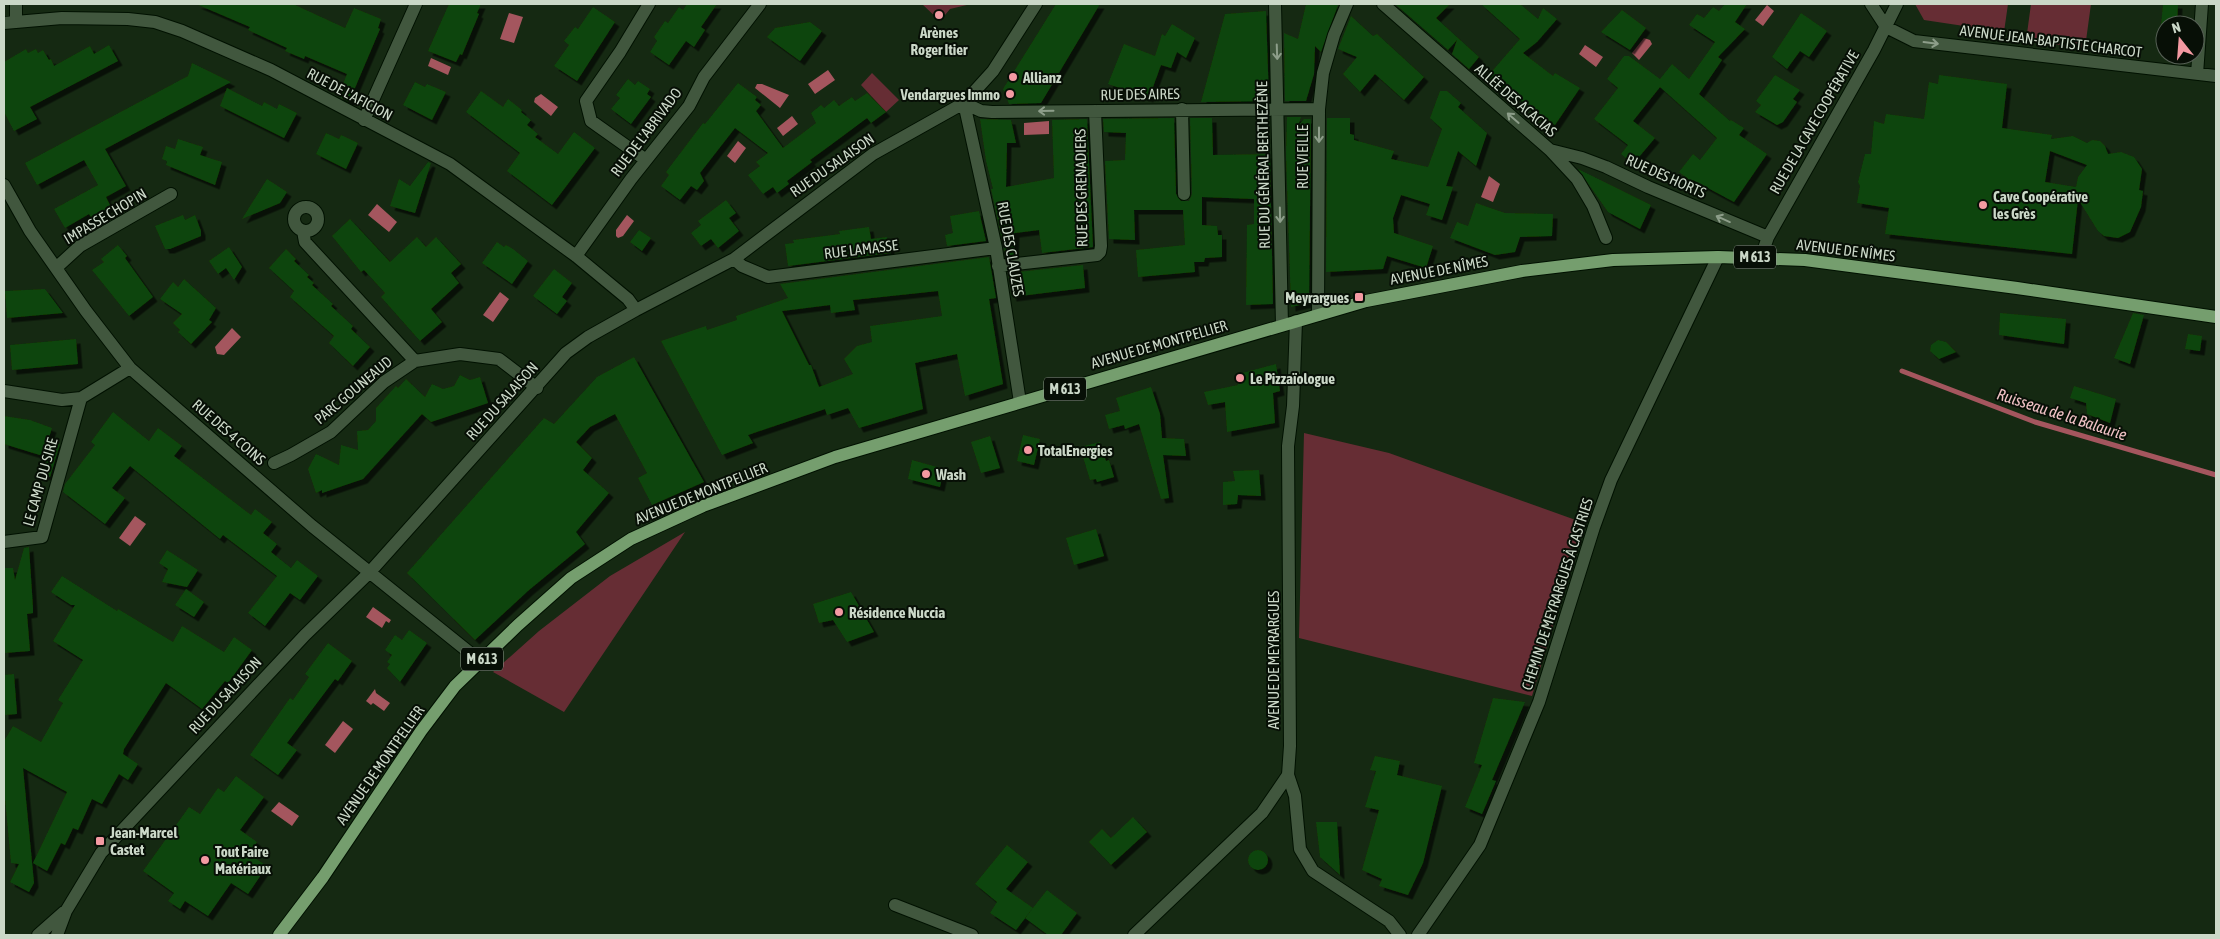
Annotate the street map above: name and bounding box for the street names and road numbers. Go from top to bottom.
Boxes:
street label: AVENUE JEAN-BAPTISTE CHARCOT [1959,21,2143,61]
street label: RUE DE LA CAVE COOPÉRATIVE [1766,47,1862,197]
street label: ALLÉE DES ACACIAS [1472,60,1560,140]
street label: RUE DE L'AFICION [304,64,396,124]
street label: RUE DU GÉNÉRAL BERTHEZÈNE [1253,81,1273,249]
street label: RUE DE L'ABRIVADO [607,84,685,180]
street label: RUE DES AIRES [1100,85,1180,103]
street label: RUE VIEILLE [1294,124,1311,189]
street label: RUE DES GRENADIERS [1071,129,1091,247]
street label: RUE DU SALAISON [787,130,877,200]
street label: RUE DES HORTS [1623,151,1709,201]
street label: IMPASSE CHOPIN [61,185,149,247]
street label: RUE DES CLAUZES [994,200,1028,298]
street label: RUE LAMASSE [823,236,900,262]
street label: AVENUE DE NÎMES [1796,236,1896,264]
road number: M 613 [1734,246,1776,268]
street label: AVENUE DE NÎMES [1389,252,1489,288]
street label: AVENUE DE MONTPELLIER [1089,316,1230,372]
street label: PARC GOUNEAUD [311,353,395,427]
street label: RUE DU SALAISON [463,359,541,443]
road number: M 613 [1044,378,1086,400]
street label: RUE DES 4 COINS [189,396,269,468]
street label: LE CAMP DU SIRE [19,435,61,528]
street label: AVENUE DE MONTPELLIER [632,459,770,527]
street label: CHEMIN DE MEYRARGUES À CASTRIES [1518,496,1596,692]
street label: AVENUE DE MEYRARGUES [1265,591,1282,729]
road number: M 613 [461,648,503,671]
street label: RUE DU SALAISON [185,653,265,737]
street label: AVENUE DE MONTPELLIER [333,702,428,828]

